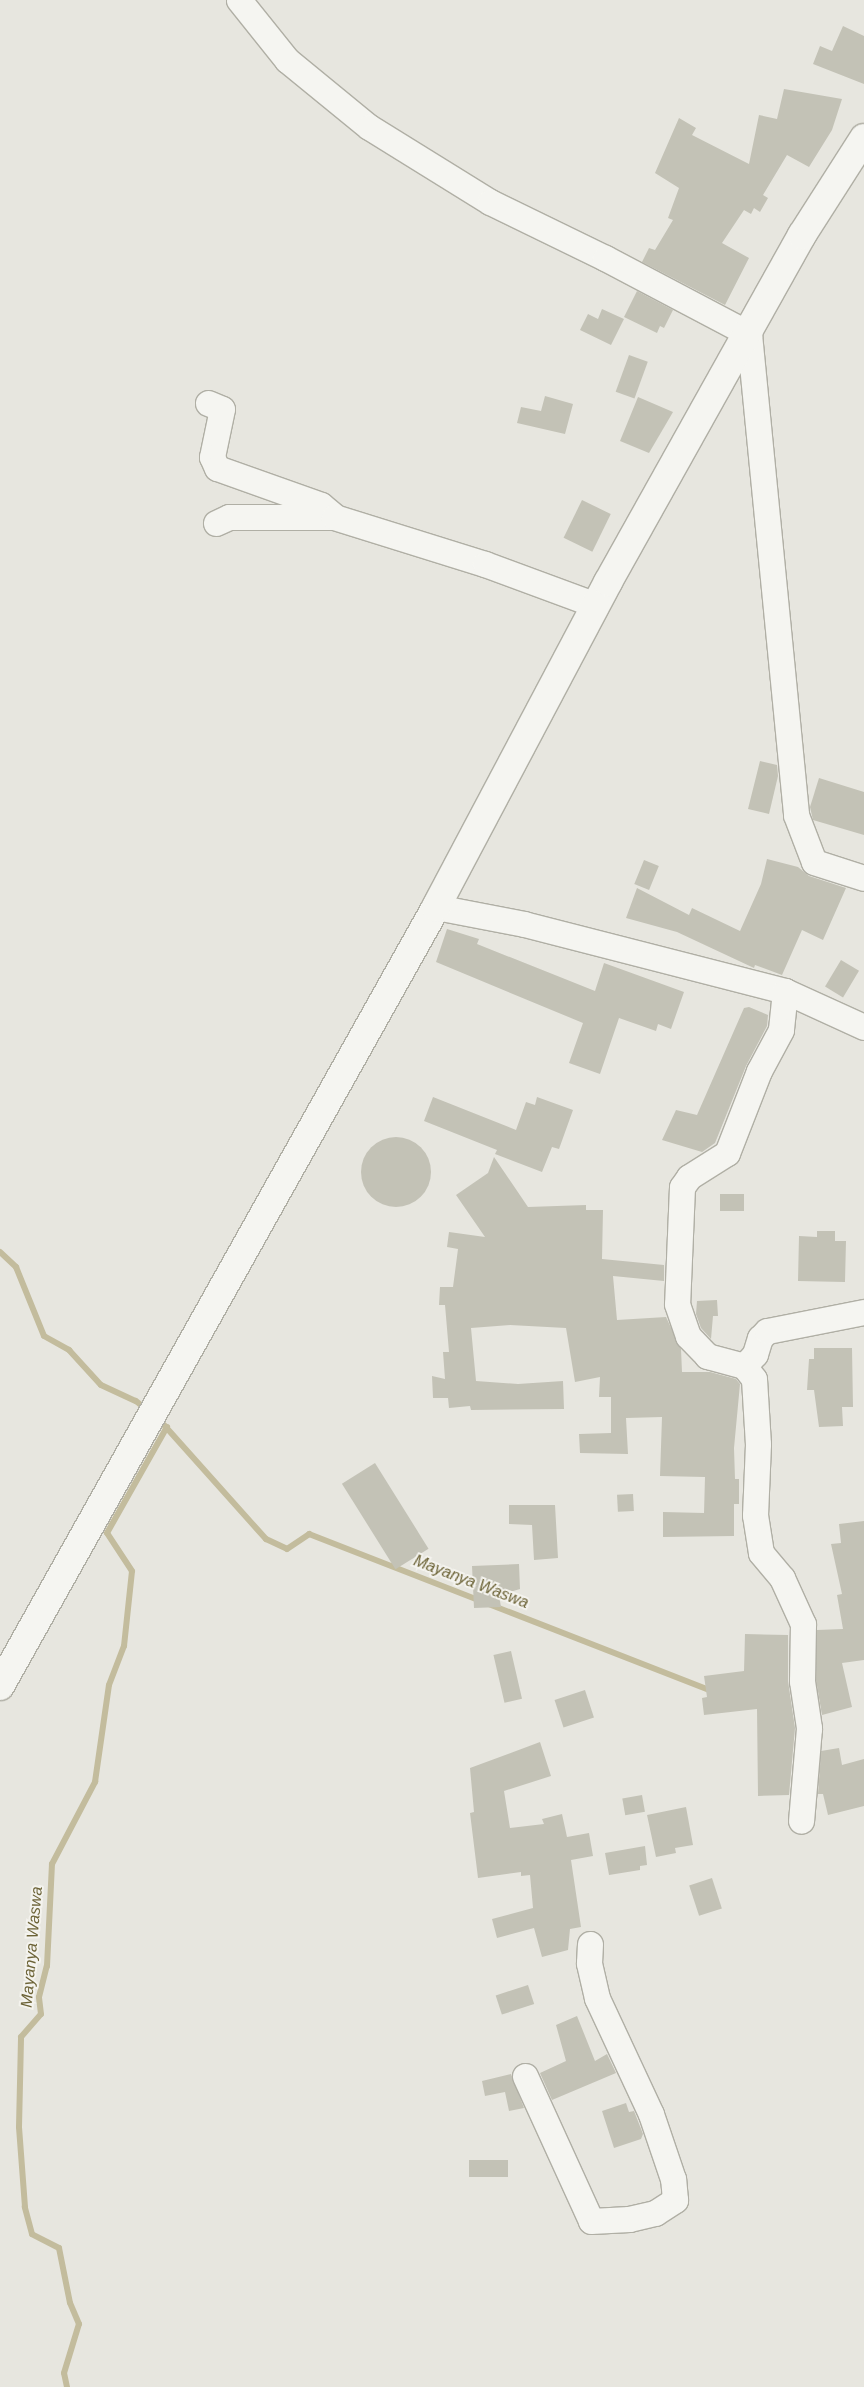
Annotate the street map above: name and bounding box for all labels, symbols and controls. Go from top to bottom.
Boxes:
water label: Mayanya Waswa [411,1551,531,1613]
water label: Mayanya Waswa [17,1886,47,2008]

